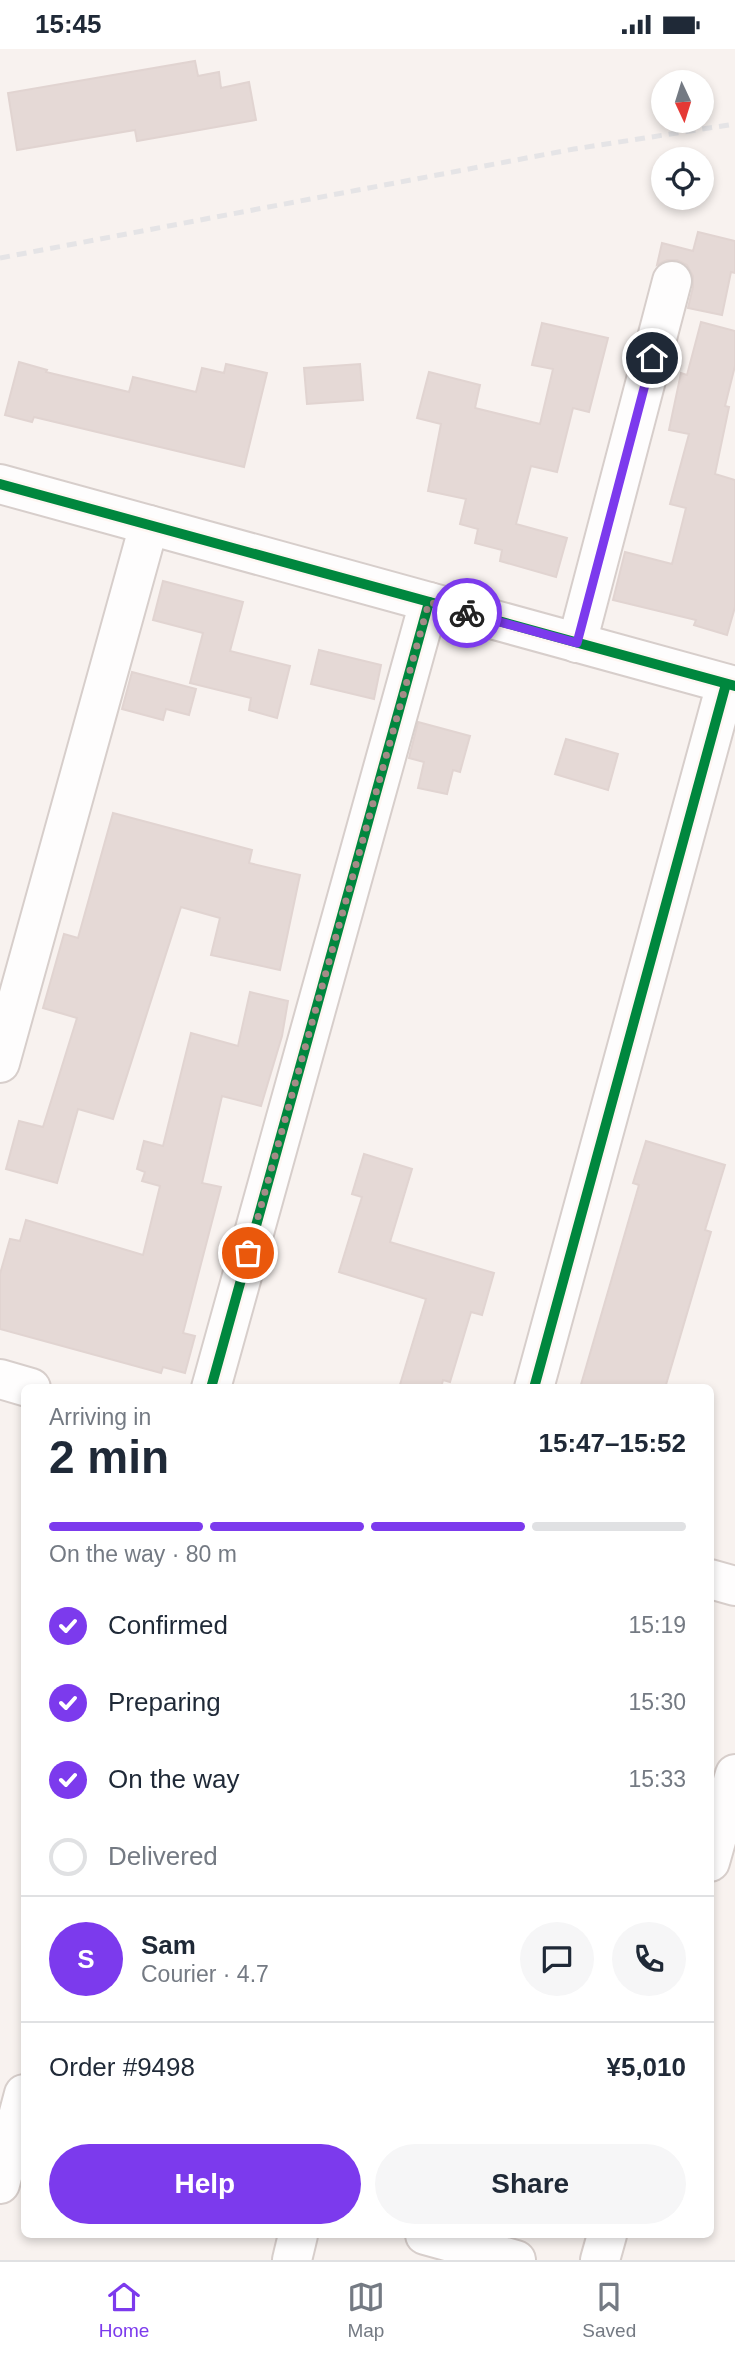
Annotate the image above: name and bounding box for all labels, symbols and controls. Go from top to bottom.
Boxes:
text: 15:45 [35,9,102,39]
north arrow [651,70,714,133]
map controls [651,70,714,210]
button: locate [651,147,714,210]
pin [622,328,682,388]
icon: home [633,339,671,377]
courier [432,578,502,648]
icon: bike [448,594,486,632]
pin [218,1223,278,1283]
icon: bag [229,1234,267,1272]
text: Arriving in [49,1404,151,1430]
text: 15:47–15:52 [539,1428,686,1458]
text: 2 min [49,1431,169,1483]
text: On the way · 80 m [49,1541,237,1567]
icon: check [49,1607,87,1645]
text: Confirmed [108,1610,228,1640]
text: 15:19 [628,1612,686,1638]
icon: check [49,1684,87,1722]
text: Preparing [108,1687,221,1717]
text: 15:30 [628,1689,686,1715]
icon: check [49,1761,87,1799]
text: On the way [108,1764,240,1794]
text: 15:33 [628,1766,686,1792]
text: Delivered [108,1841,218,1871]
button: chat [520,1922,594,1996]
button: phone [612,1922,686,1996]
text: Sam [141,1930,196,1960]
text: S [77,1944,95,1974]
text: Courier · 4.7 [141,1961,269,1987]
text: Order #9498 [49,2052,195,2082]
text: ¥5,010 [606,2052,686,2082]
button: Help [49,2144,361,2224]
button: Share [375,2144,686,2224]
tab: Home [99,2278,149,2342]
tab: Map [347,2278,385,2342]
tab: Saved [582,2278,636,2342]

